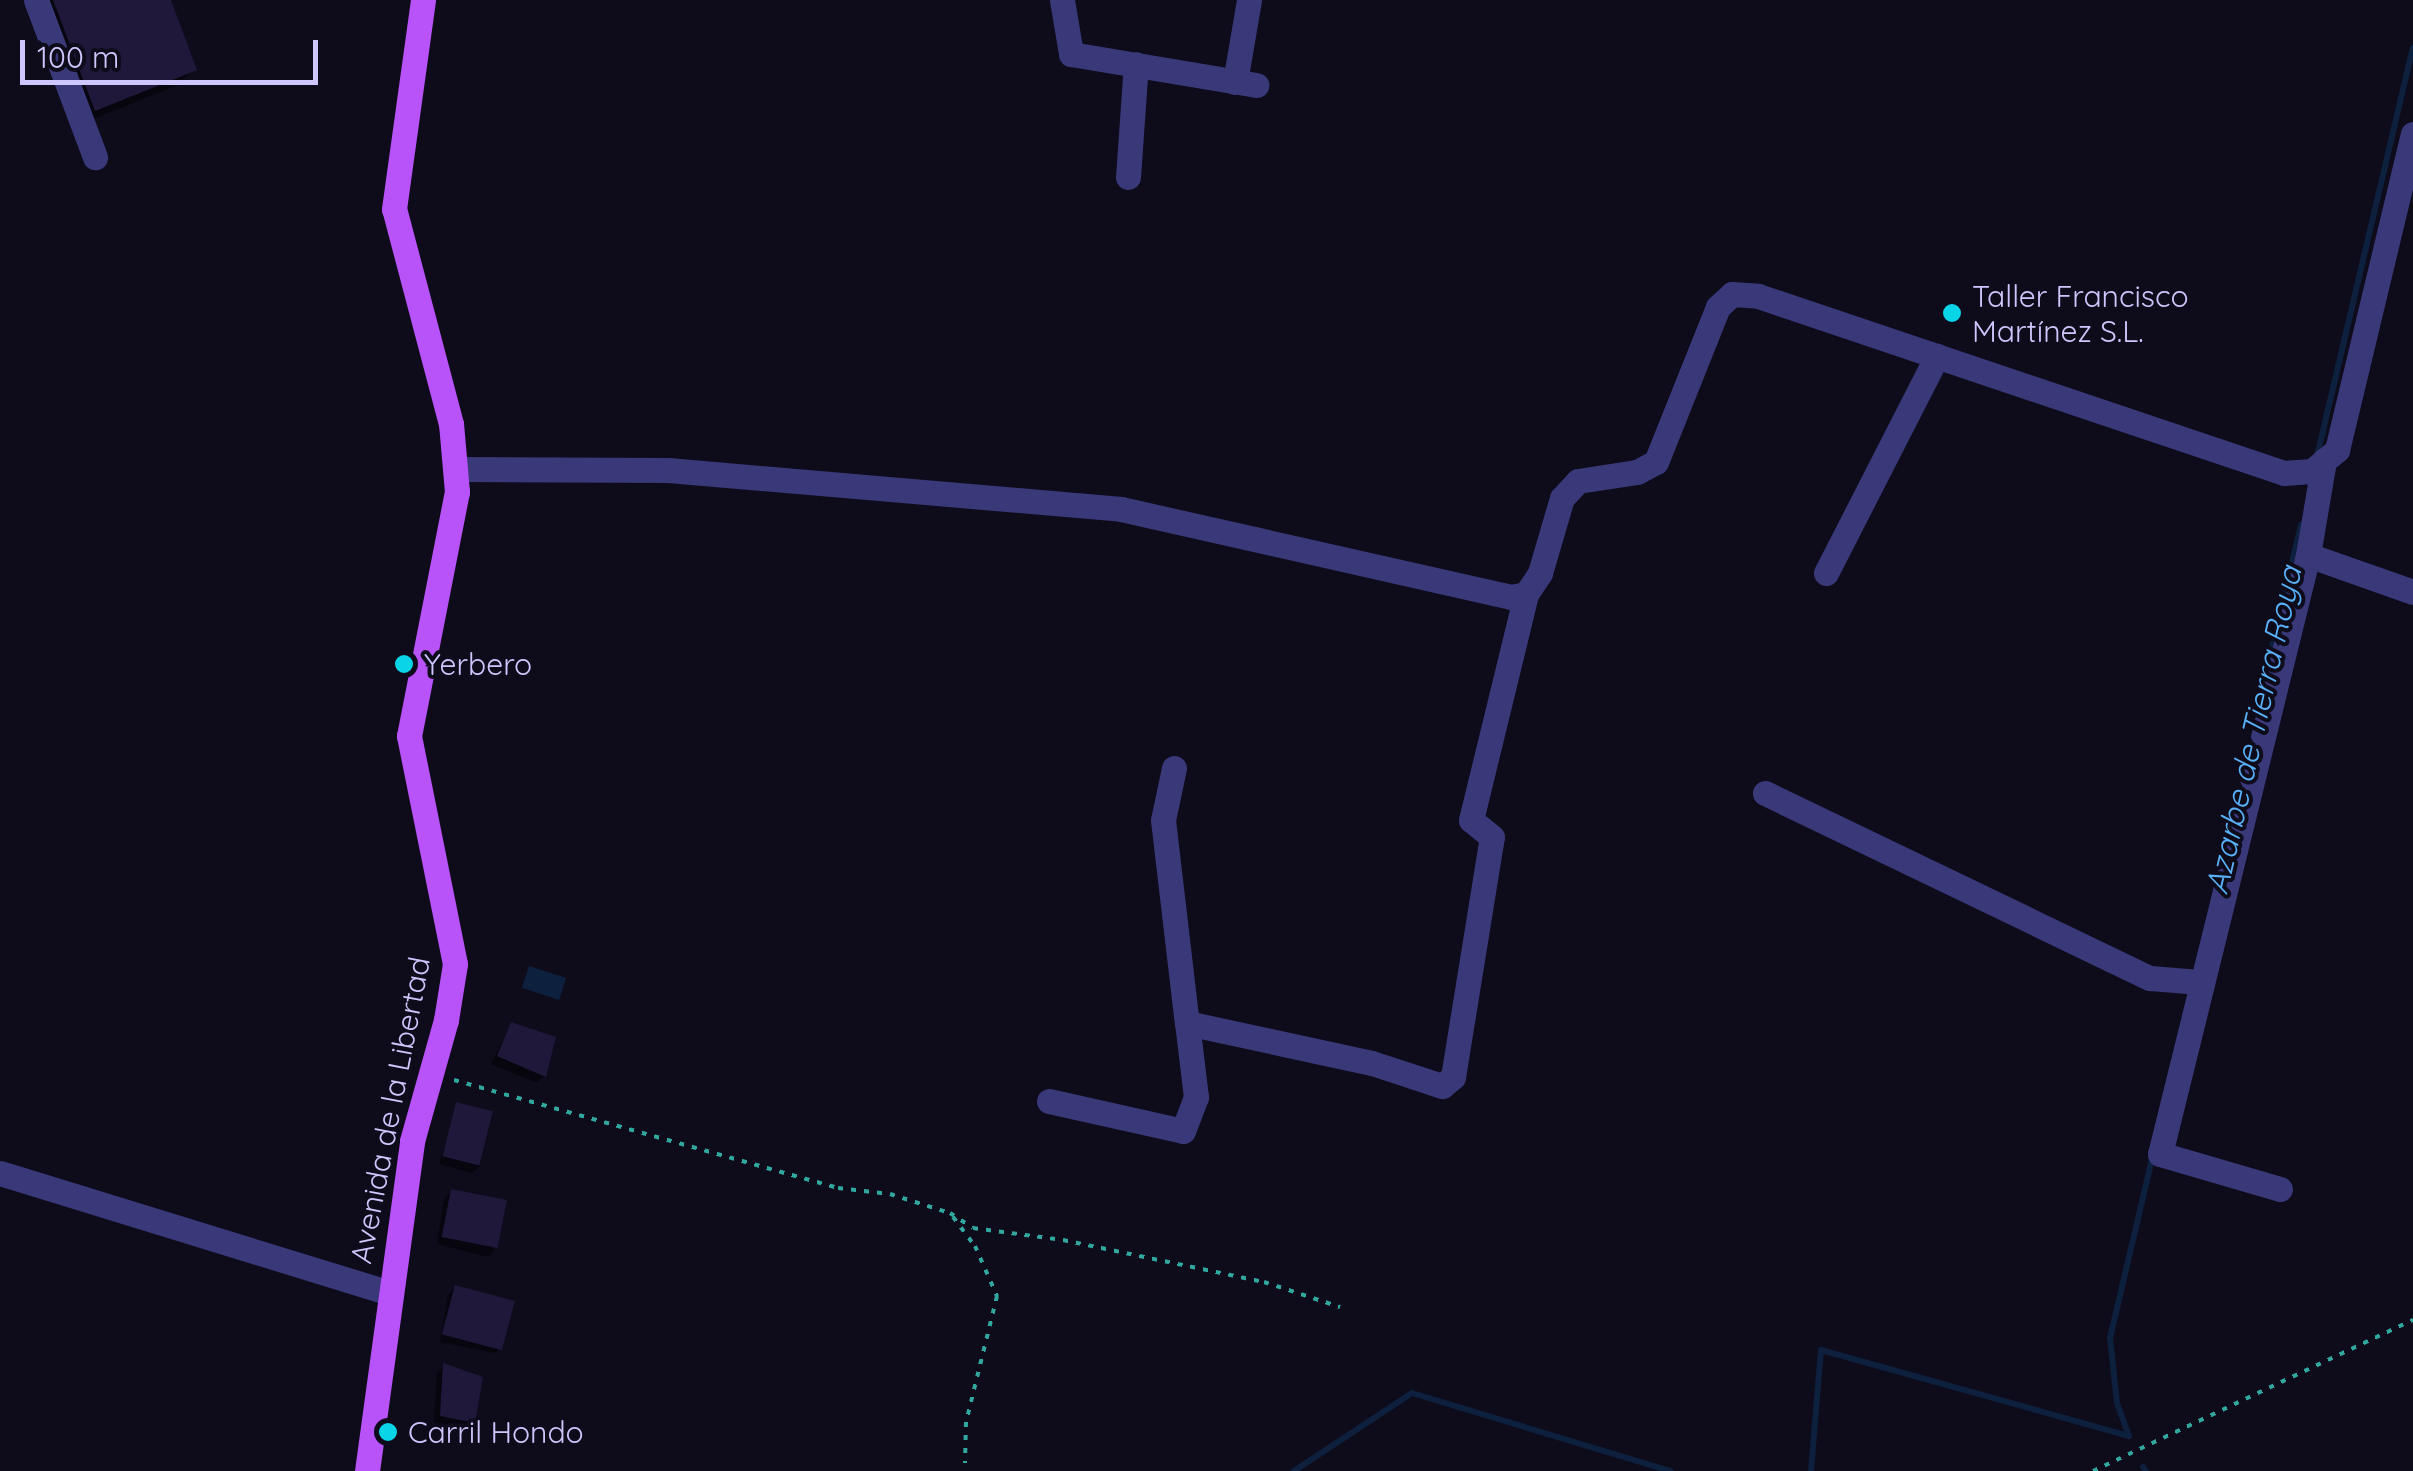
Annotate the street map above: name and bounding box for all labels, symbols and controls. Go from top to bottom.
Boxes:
scale bar [25,20,322,82]
text: 100 m [37,38,119,76]
place label: Taller Francisco Martínez S.L. [1972,278,2189,348]
marker: Taller Francisco Martínez S.L. [1941,302,1963,324]
water label: Azarbe de Tierra Roya [2197,562,2309,898]
place label: Yerbero [424,646,532,682]
marker: Yerbero [393,653,415,675]
street label: Avenida de la Libertad [343,954,437,1266]
place label: Carril Hondo [408,1414,584,1450]
marker: Carril Hondo [377,1421,399,1443]

